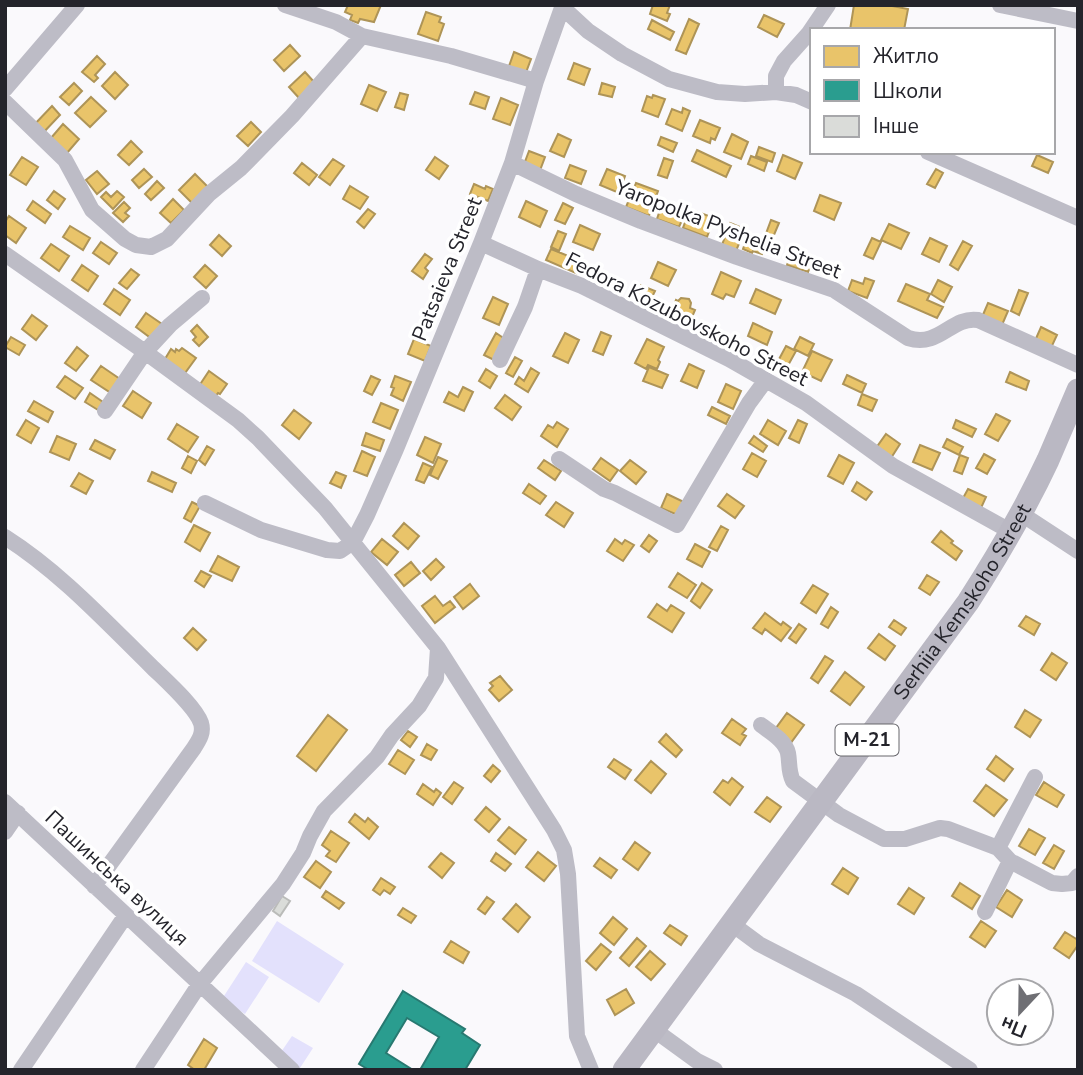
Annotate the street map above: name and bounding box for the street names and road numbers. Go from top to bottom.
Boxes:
street label: Yaropolka Pyshelia Street [610,173,846,285]
street label: Patsaieva Street [405,192,489,345]
street label: Fedora Kozubovskoho Street [561,246,814,393]
street label: Serhiia Kemskoho Street [887,498,1038,705]
road number: М-21 [836,724,898,755]
street label: Пашинська вулиця [39,804,195,952]

